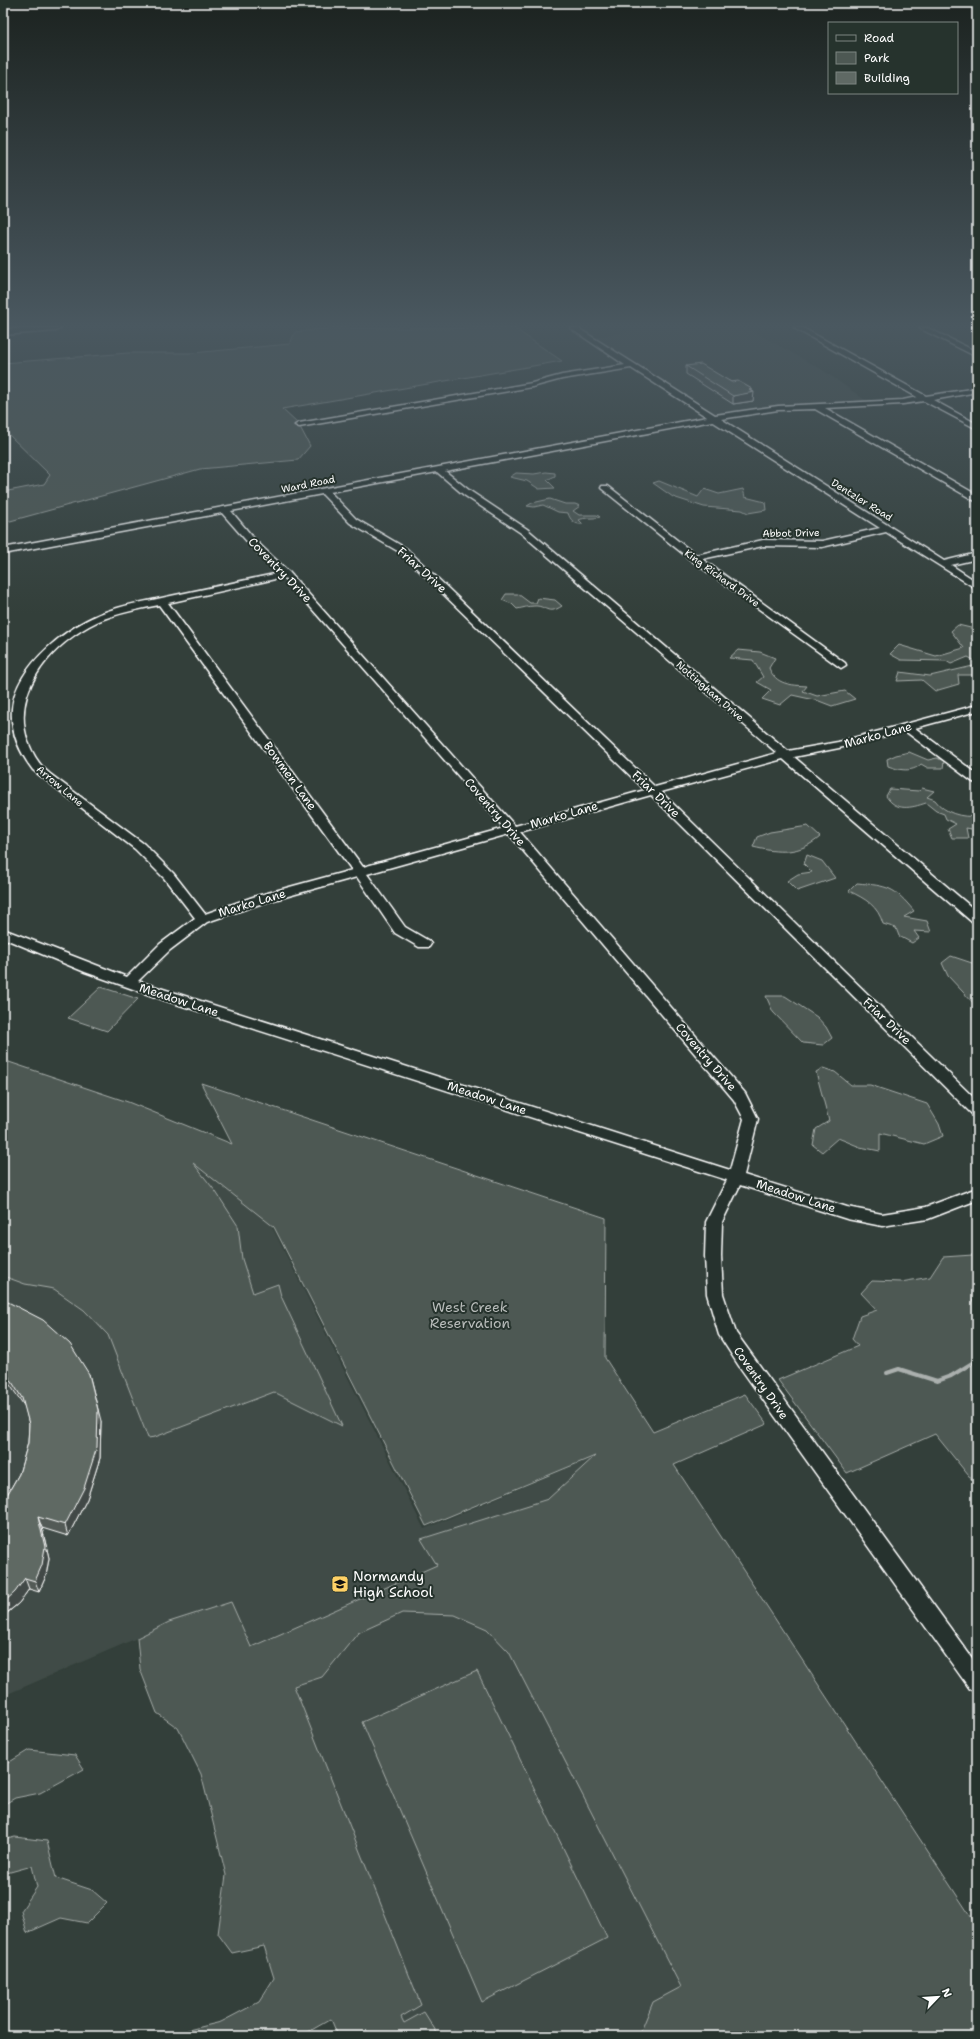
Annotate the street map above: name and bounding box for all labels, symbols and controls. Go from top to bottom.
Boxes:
legend [828,22,958,94]
text: Road [864,30,895,46]
text: Park [864,50,890,66]
text: Building [864,70,910,86]
street label: Ward Road [280,472,337,496]
street label: Dentzler Road [829,476,896,524]
street label: Abbot Drive [762,526,820,540]
street label: Coventry Drive [245,534,316,606]
street label: Friar Drive [394,544,450,597]
street label: King Richard Drive [682,546,762,610]
street label: Nottingham Drive [673,658,747,724]
street label: Marko Lane [842,718,914,752]
street label: Bowmen Lane [260,739,320,814]
street label: Arrow Lane [34,763,86,810]
street label: Friar Drive [628,767,684,821]
street label: Coventry Drive [461,775,529,850]
street label: Marko Lane [528,798,600,832]
street label: Marko Lane [216,885,288,921]
street label: Meadow Lane [137,980,221,1020]
street label: Friar Drive [859,994,915,1048]
street label: Coventry Drive [672,1020,740,1095]
street label: Meadow Lane [445,1078,529,1118]
street label: Meadow Lane [754,1176,838,1216]
park label: West Creek Reservation [430,1298,511,1332]
street label: Coventry Drive [730,1344,792,1423]
place label: Normandy High School [353,1567,434,1601]
school or university icon: Normandy High School [330,1574,350,1594]
north arrow [918,1977,958,2017]
text: N [938,1986,955,2000]

